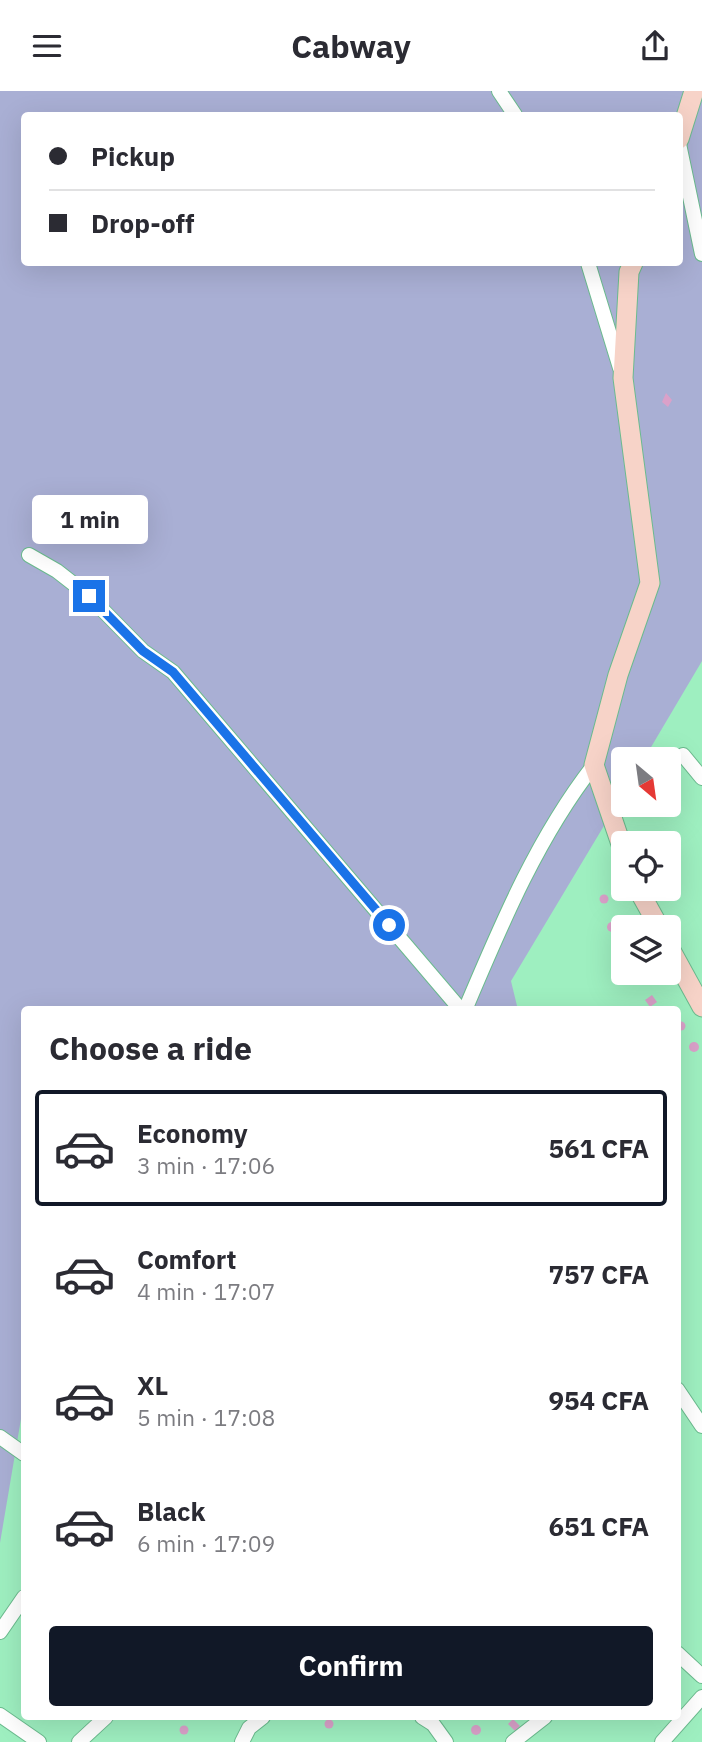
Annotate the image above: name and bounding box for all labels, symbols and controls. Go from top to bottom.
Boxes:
text: Cabway [291,25,411,67]
icon: menu [28,27,66,65]
icon: share [636,27,674,65]
text: Pickup [91,139,175,173]
text: Drop-off [91,206,194,240]
callout: 1 min [31,495,147,543]
text: 1 min [60,504,120,534]
route end [73,580,105,612]
north arrow [611,747,681,817]
map controls [611,747,681,985]
button: locate [611,831,681,901]
route start [373,909,405,941]
button: layers [611,915,681,985]
text: Choose a ride [49,1027,252,1069]
text: Economy [137,1116,248,1150]
icon: car [53,1117,116,1180]
text: 561 CFA [548,1131,649,1165]
text: 3 min · 17:06 [137,1150,275,1180]
text: Comfort [137,1242,236,1276]
icon: car [53,1243,116,1306]
text: 757 CFA [548,1257,649,1291]
text: 4 min · 17:07 [137,1276,275,1306]
text: XL [137,1368,168,1402]
icon: car [53,1369,116,1432]
text: 954 CFA [548,1383,649,1417]
text: 5 min · 17:08 [137,1402,275,1432]
text: Black [137,1494,205,1528]
icon: car [53,1495,116,1558]
text: 651 CFA [548,1509,649,1543]
text: 6 min · 17:09 [137,1528,275,1558]
button: Confirm [49,1626,653,1706]

